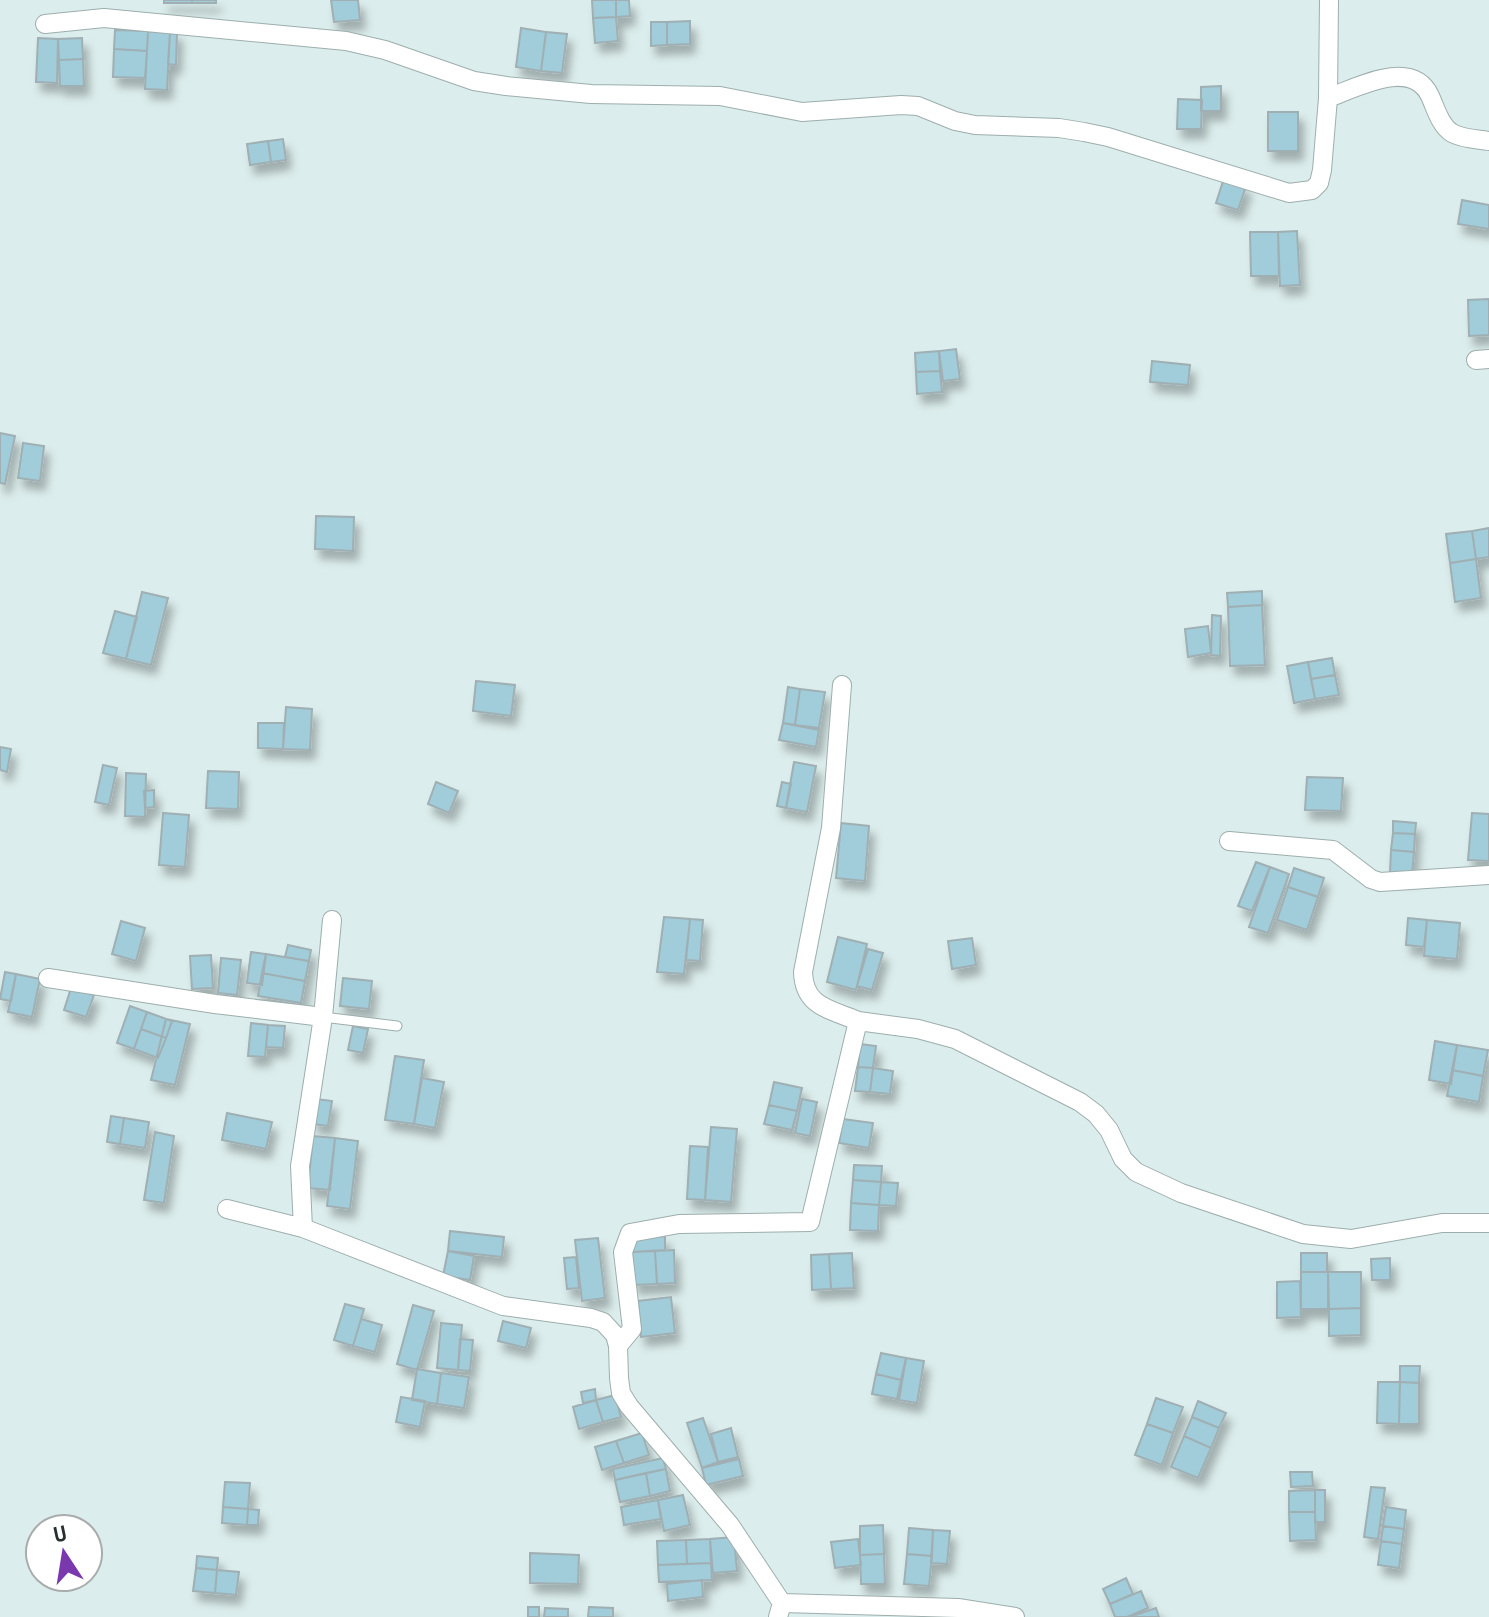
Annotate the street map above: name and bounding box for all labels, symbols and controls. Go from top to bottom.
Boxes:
north arrow [24,1513,104,1593]
text: U [50,1517,69,1549]

